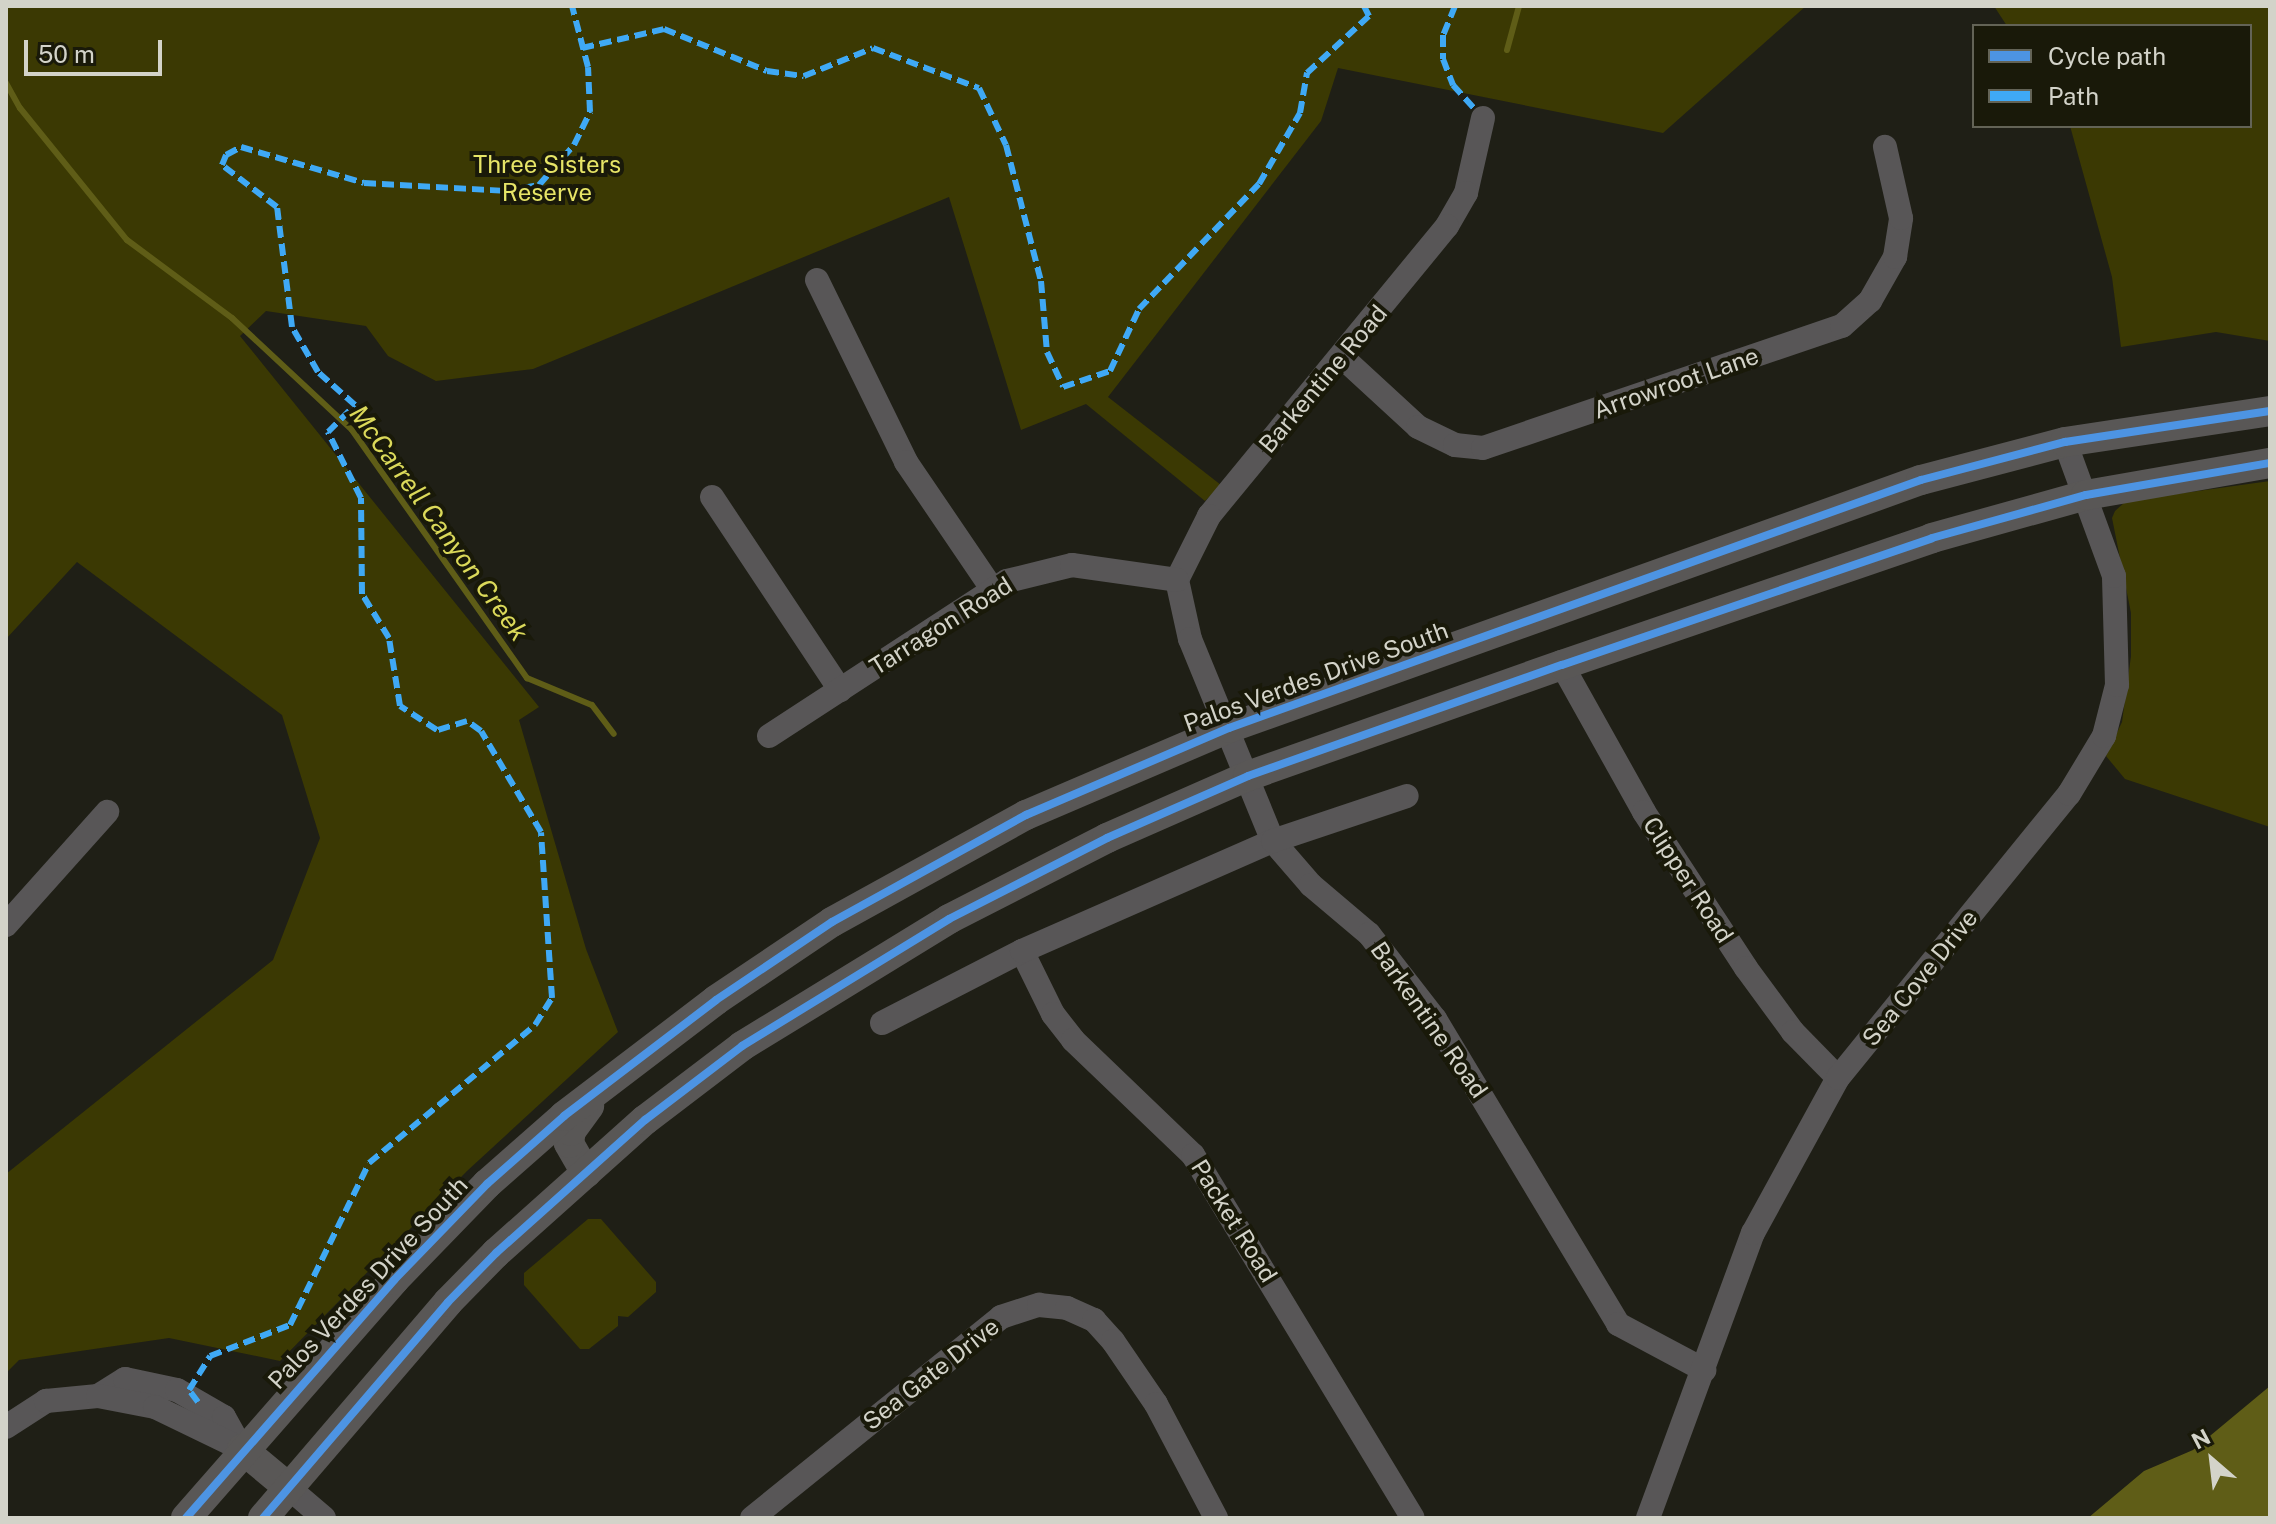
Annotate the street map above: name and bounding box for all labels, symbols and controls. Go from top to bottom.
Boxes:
scale bar [28,24,166,74]
legend [1972,24,2252,128]
text: 50 m [38,40,95,68]
text: Cycle path [2048,42,2166,70]
text: Path [2048,82,2099,110]
park label: Three Sisters Reserve [473,151,621,207]
street label: Barkentine Road [1253,299,1393,459]
street label: Arrowroot Lane [1590,341,1762,425]
water label: McCarrell Canyon Creek [343,399,535,647]
street label: Tarragon Road [865,571,1017,681]
street label: Palos Verdes Drive South [1179,616,1453,738]
street label: Clipper Road [1637,812,1739,948]
street label: Sea Cove Drive [1856,904,1984,1052]
street label: Barkentine Road [1364,936,1494,1104]
street label: Packet Road [1185,1154,1283,1288]
street label: Palos Verdes Drive South [262,1171,474,1395]
street label: Sea Gate Drive [857,1312,1005,1436]
north arrow [2172,1420,2252,1500]
text: N [2187,1423,2214,1454]

